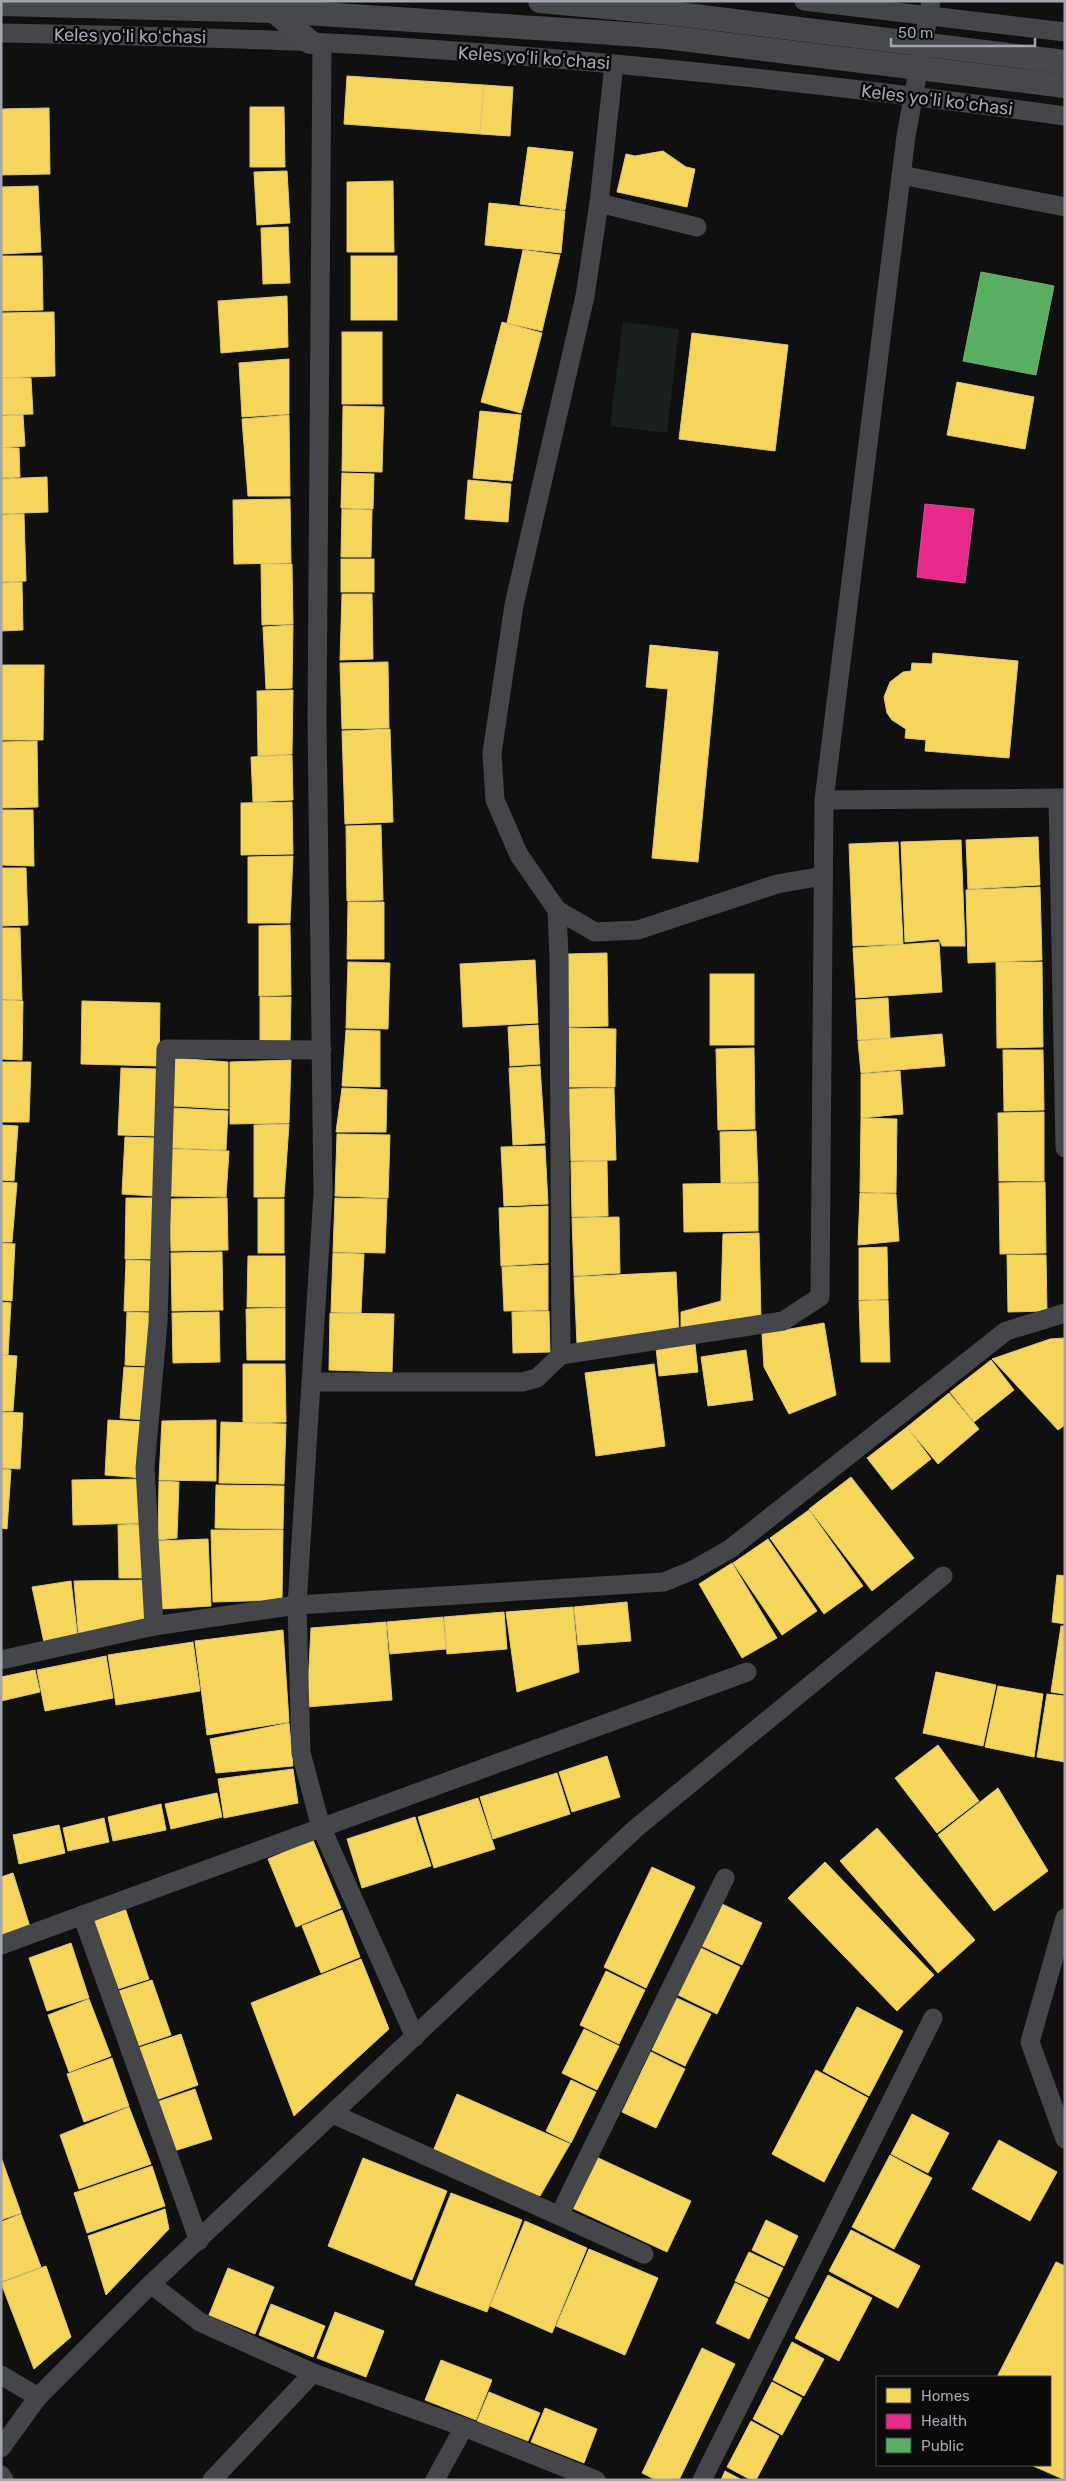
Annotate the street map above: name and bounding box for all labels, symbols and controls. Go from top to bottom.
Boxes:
scale bar [891,15,1035,47]
street label: Keles yoʻli koʻchasi [54,24,206,48]
text: 50 m [898,24,933,42]
street label: Keles yoʻli koʻchasi [457,42,611,74]
street label: Keles yoʻli koʻchasi [860,80,1014,120]
legend [876,2376,1051,2466]
text: Homes [921,2387,970,2405]
text: Health [921,2412,967,2430]
text: Public [921,2437,964,2455]

